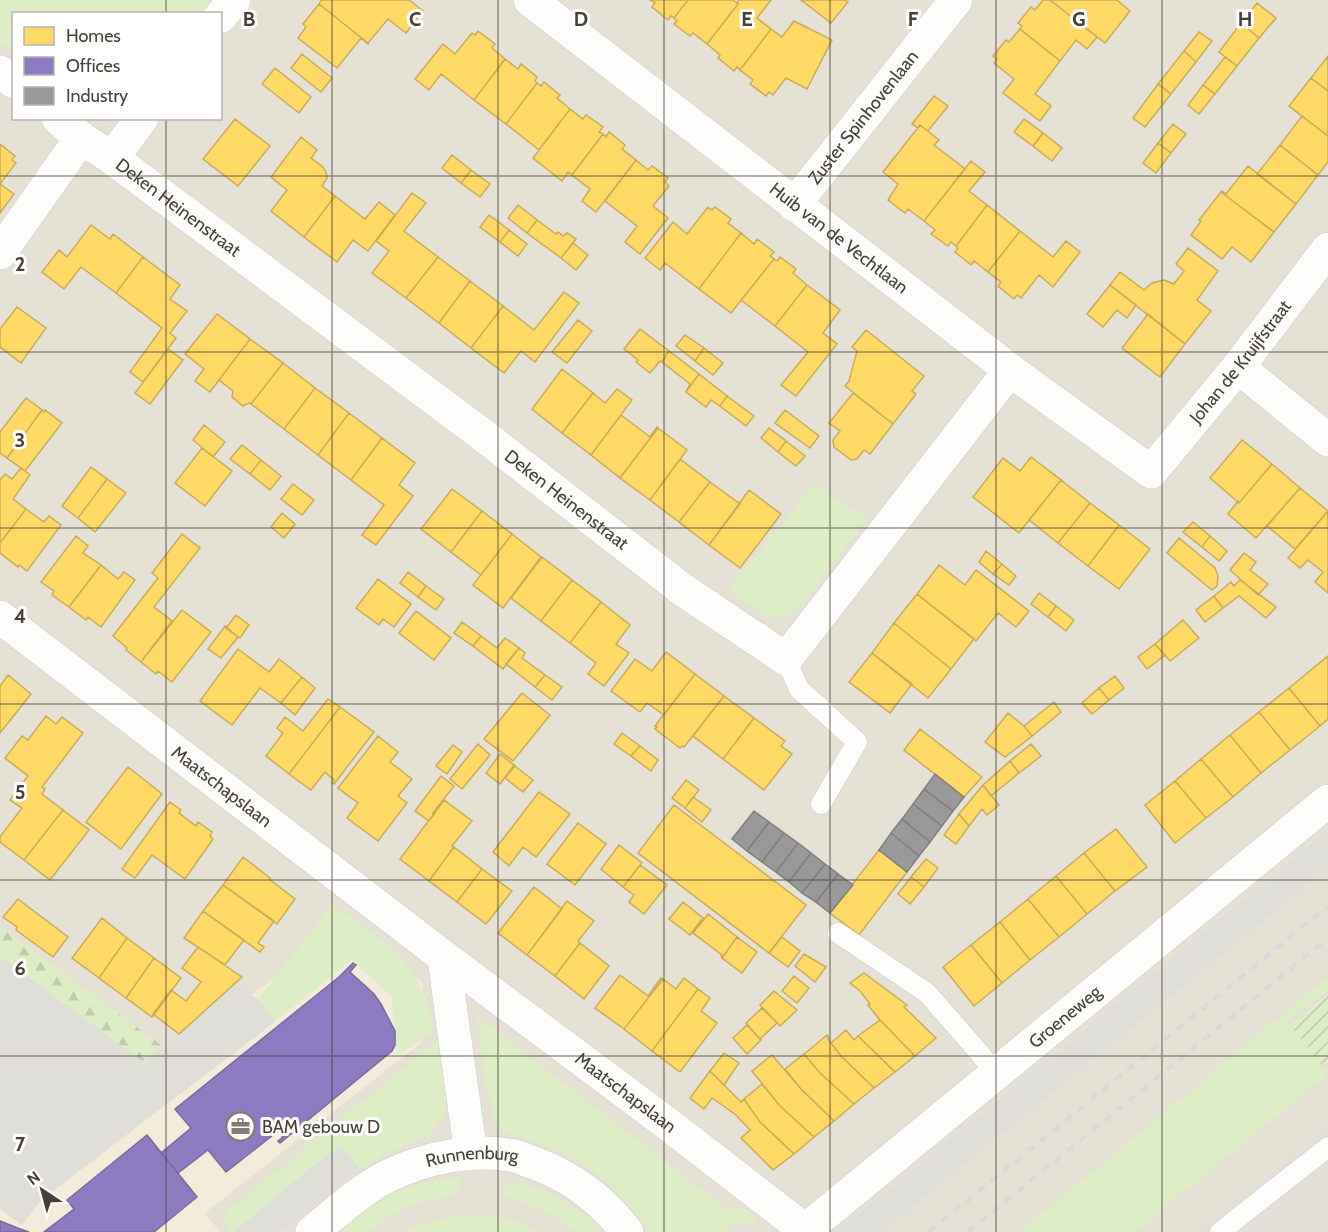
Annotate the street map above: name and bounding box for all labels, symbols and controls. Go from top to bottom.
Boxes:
text: B [243,7,255,31]
text: C [409,7,421,31]
text: D [574,7,588,31]
text: E [741,7,753,31]
text: F [908,7,919,31]
text: G [1072,7,1086,31]
text: H [1238,7,1252,31]
legend [12,12,222,120]
text: Homes [66,25,121,47]
street label: Zuster Spinhovenlaan [804,46,923,189]
text: Offices [66,55,120,77]
text: Industry [66,85,128,107]
street label: Deken Heinenstraat [111,154,245,261]
street label: Huib van de Vechtlaan [765,178,913,298]
text: 2 [15,252,25,276]
street label: Johan de Kruijfstraat [1184,296,1296,429]
text: 3 [15,428,25,452]
street label: Deken Heinenstraat [500,445,633,554]
text: 4 [14,604,26,628]
street label: Maatschapslaan [167,741,276,832]
text: 5 [15,780,25,804]
text: 6 [14,956,26,980]
street label: Groeneweg [1024,980,1106,1053]
street label: Maatschapslaan [571,1048,681,1138]
office icon: BAM gebouw D [225,1111,257,1143]
place label: BAM gebouw D [262,1116,380,1138]
text: 7 [15,1132,26,1156]
street label: Runnenburg [423,1142,521,1172]
north arrow [12,1160,72,1220]
text: N [23,1167,44,1189]

